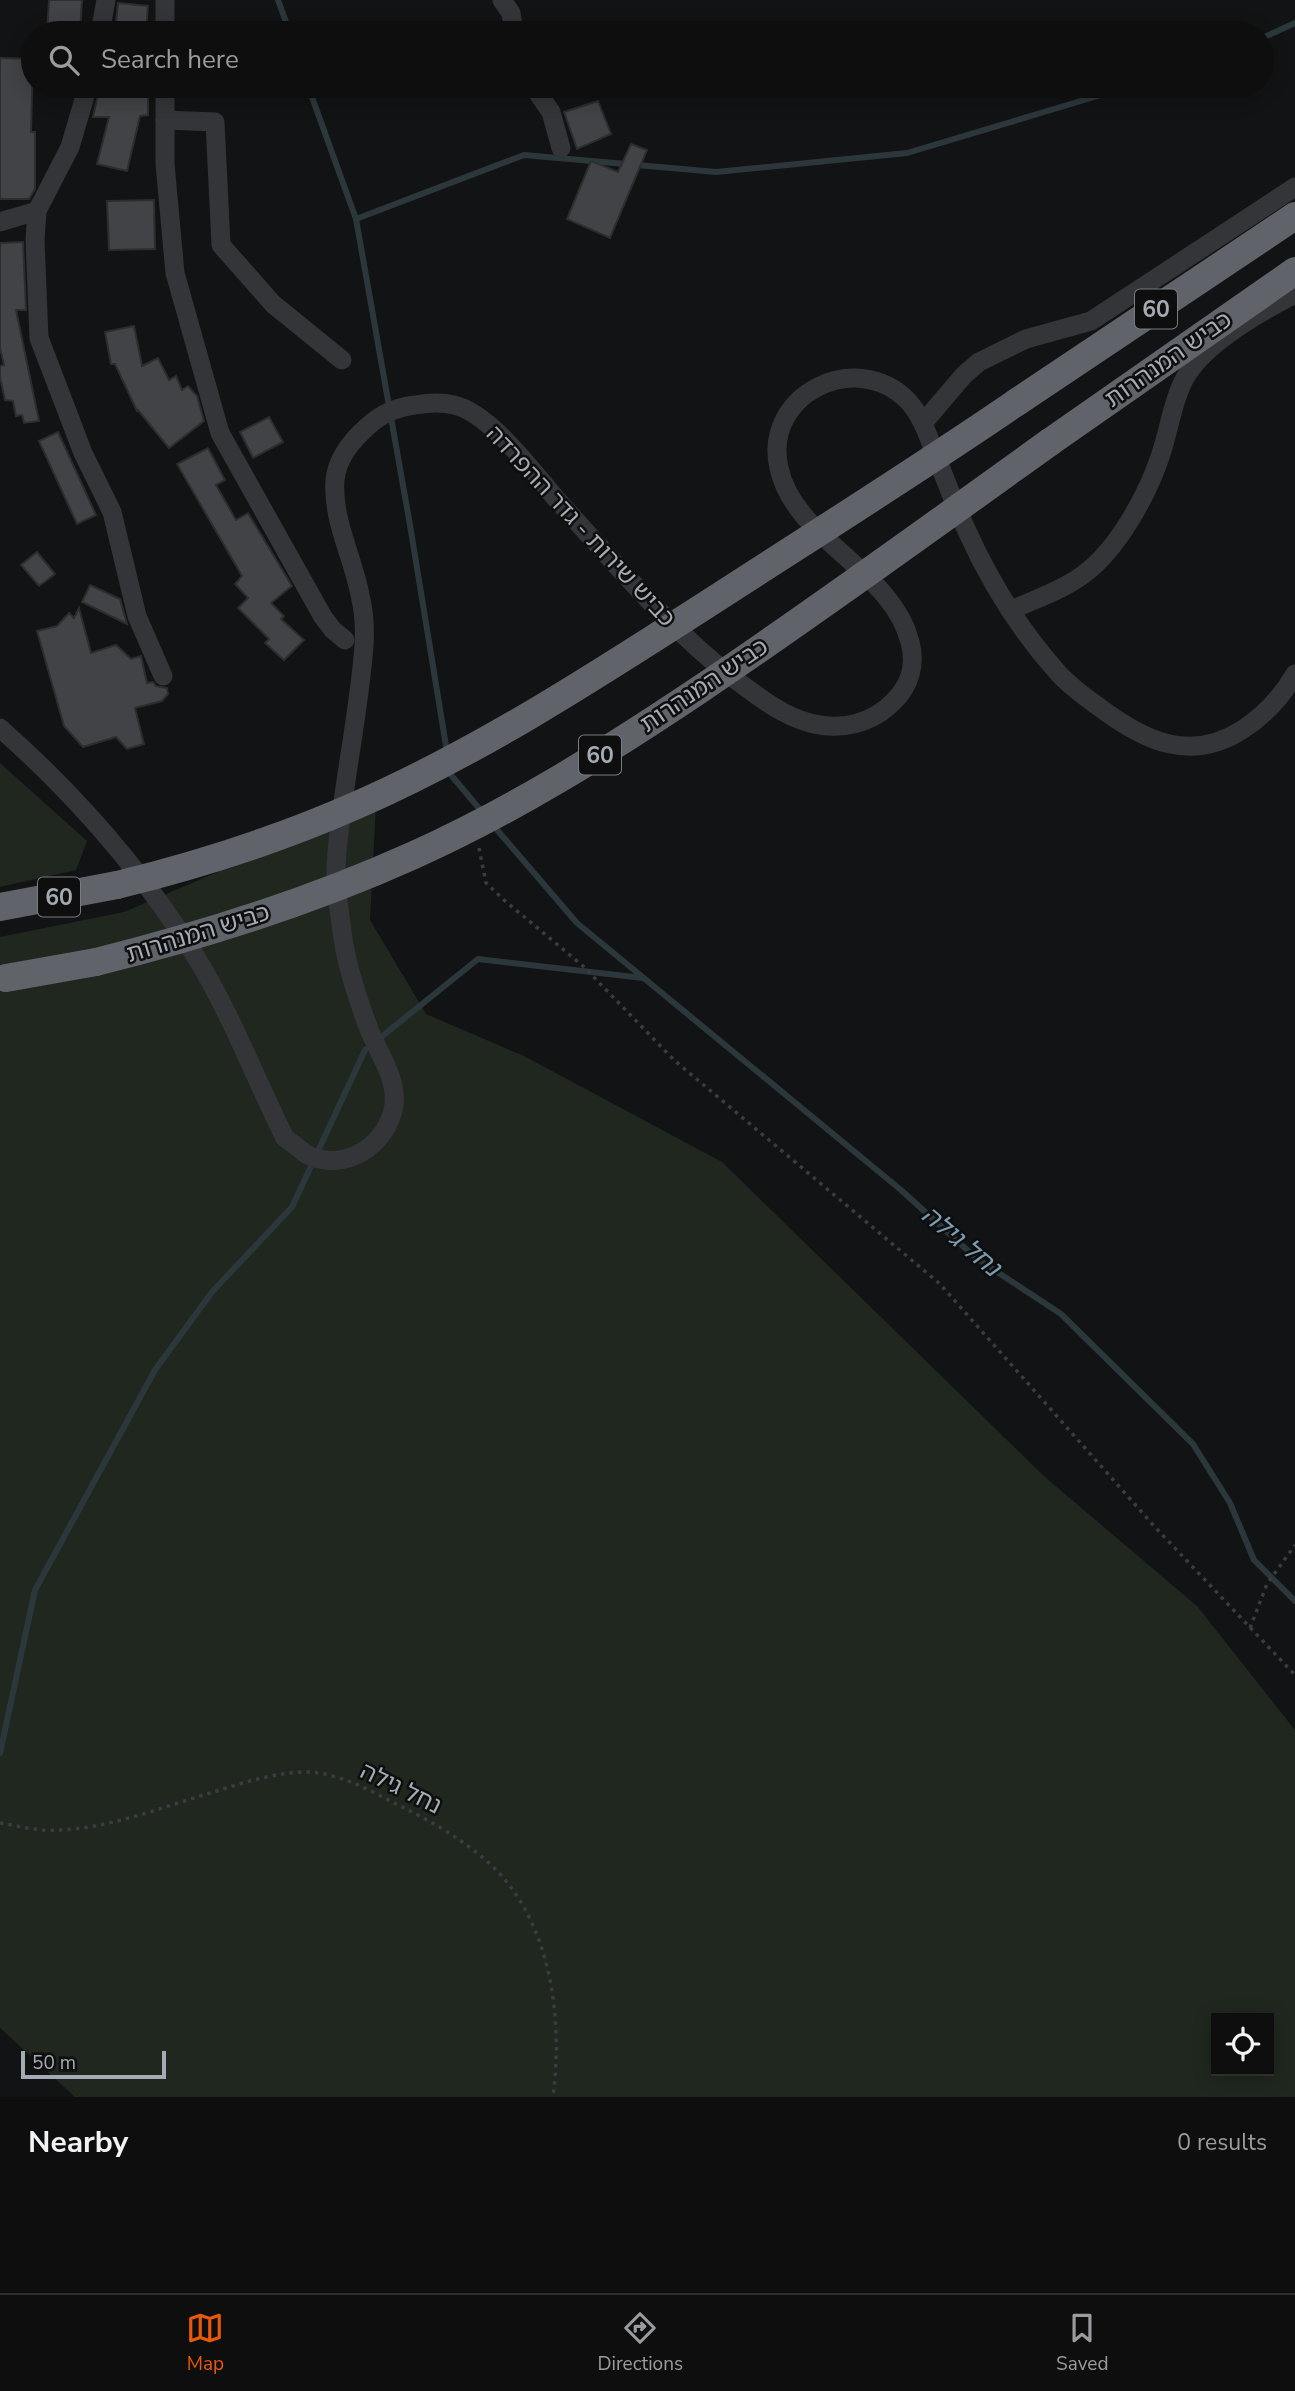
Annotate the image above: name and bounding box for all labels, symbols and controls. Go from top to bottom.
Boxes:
search box [21,21,1274,98]
icon: search [45,41,83,79]
text: Search here [101,42,239,77]
road number: 60 [1135,290,1177,328]
street label: כביש המנהרות [1098,303,1238,415]
street label: כביש שירות - גדר ההפרדה [479,418,683,634]
street label: כביש המנהרות [634,630,774,740]
road number: 60 [579,736,621,775]
road number: 60 [38,877,80,916]
street label: כביש המנהרות [123,896,273,970]
water label: נחל גילה [914,1197,1010,1286]
street label: נחל גילה [355,1755,447,1821]
map controls [1211,2013,1274,2076]
button: locate [1211,2013,1274,2076]
scale bar [21,2048,166,2080]
text: 50 m [32,2050,76,2076]
text: Nearby [28,2122,128,2163]
text: 0 results [1177,2127,1267,2158]
tab: Map [186,2309,224,2377]
tab: Directions [597,2309,683,2377]
tab: Saved [1056,2309,1109,2377]

